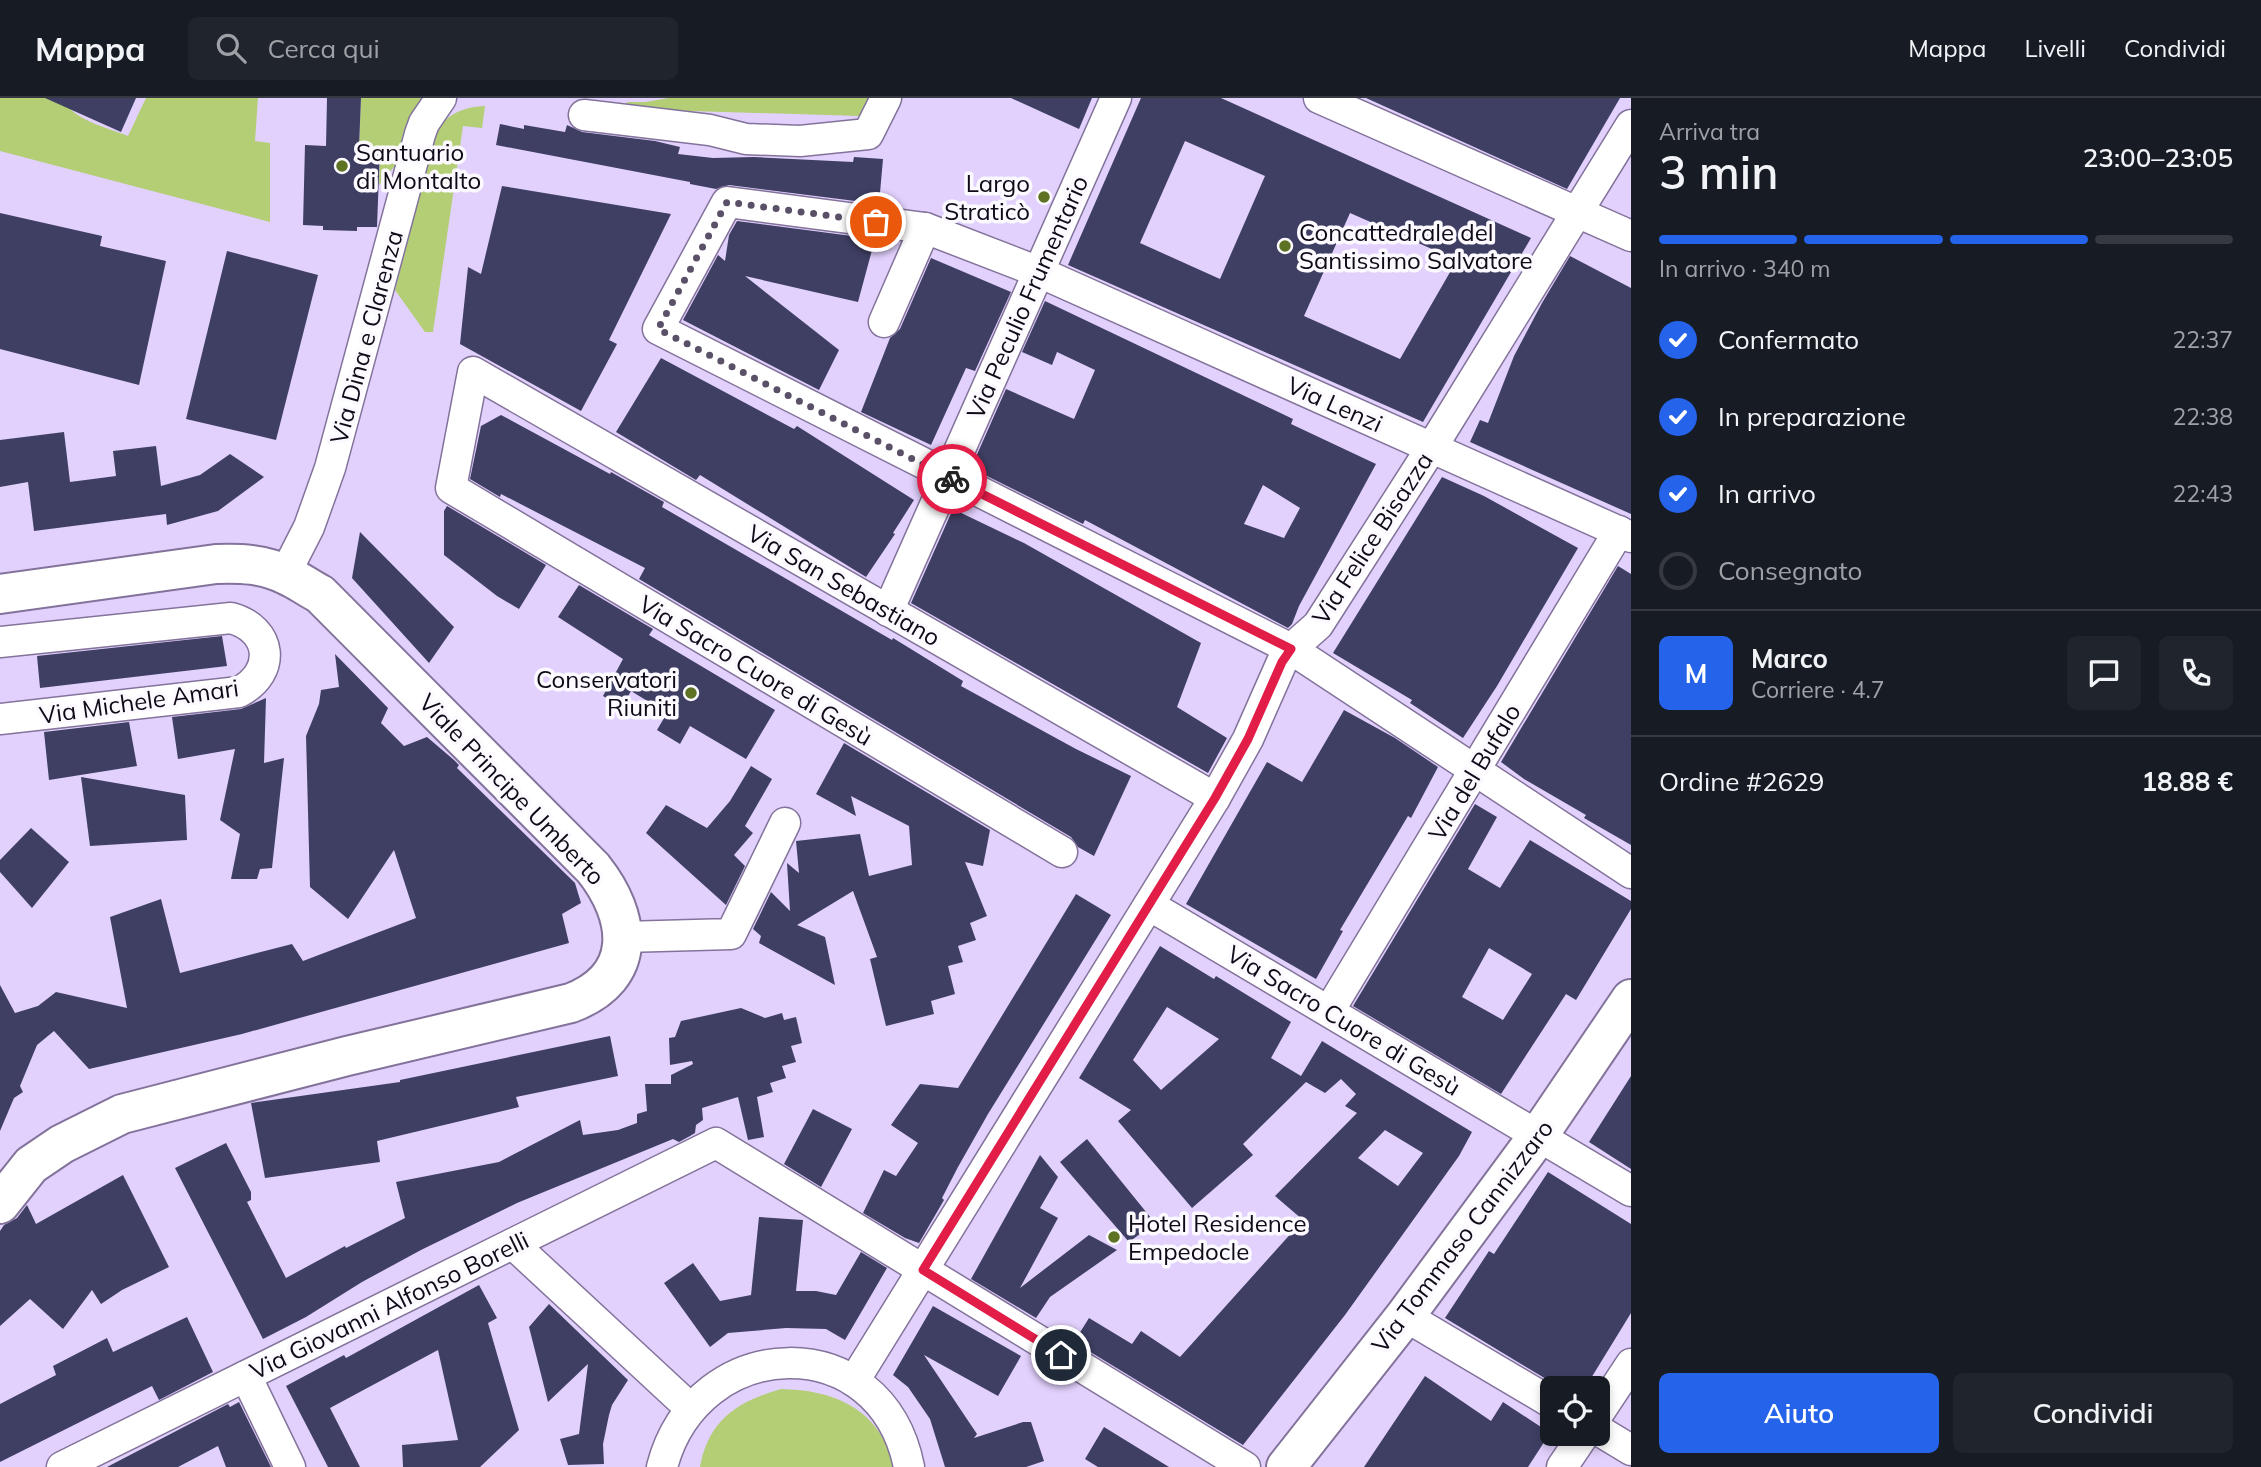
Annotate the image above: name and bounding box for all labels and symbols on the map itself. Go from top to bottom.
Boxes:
place label: Santuario di Montalto [356,137,481,195]
marker: Santuario di Montalto [334,158,350,174]
place label: Largo Straticò [944,168,1030,226]
street label: Via Peculio Frumentario [960,171,1094,423]
marker: Largo Straticò [1036,189,1052,205]
pin [846,192,906,252]
place label: Concattedrale del Santissimo Salvatore [1299,217,1533,275]
street label: Via Dina e Clarenza [323,227,409,447]
marker: Concattedrale del Santissimo Salvatore [1277,238,1293,254]
street label: Via Lenzi [1283,370,1387,438]
courier [917,444,987,514]
street label: Via Felice Bisazza [1305,446,1439,630]
street label: Via San Sebastiano [742,518,946,652]
street label: Via Sacro Cuore di Gesù [634,588,878,752]
place label: Conservatori Riuniti [536,664,677,722]
street label: Via Michele Amari [37,672,241,730]
marker: Conservatori Riuniti [683,685,699,701]
street label: Viale Principe Umberto [413,687,611,891]
street label: Via del Bufalo [1421,698,1527,846]
street label: Via Sacro Cuore di Gesù [1222,938,1466,1102]
street label: Via Tommaso Cannizzaro [1365,1114,1559,1358]
place label: Hotel Residence Empedocle [1128,1208,1307,1266]
street label: Via Giovanni Alfonso Borelli [245,1224,533,1386]
marker: Hotel Residence Empedocle [1106,1229,1122,1245]
pin [1031,1325,1091,1385]

